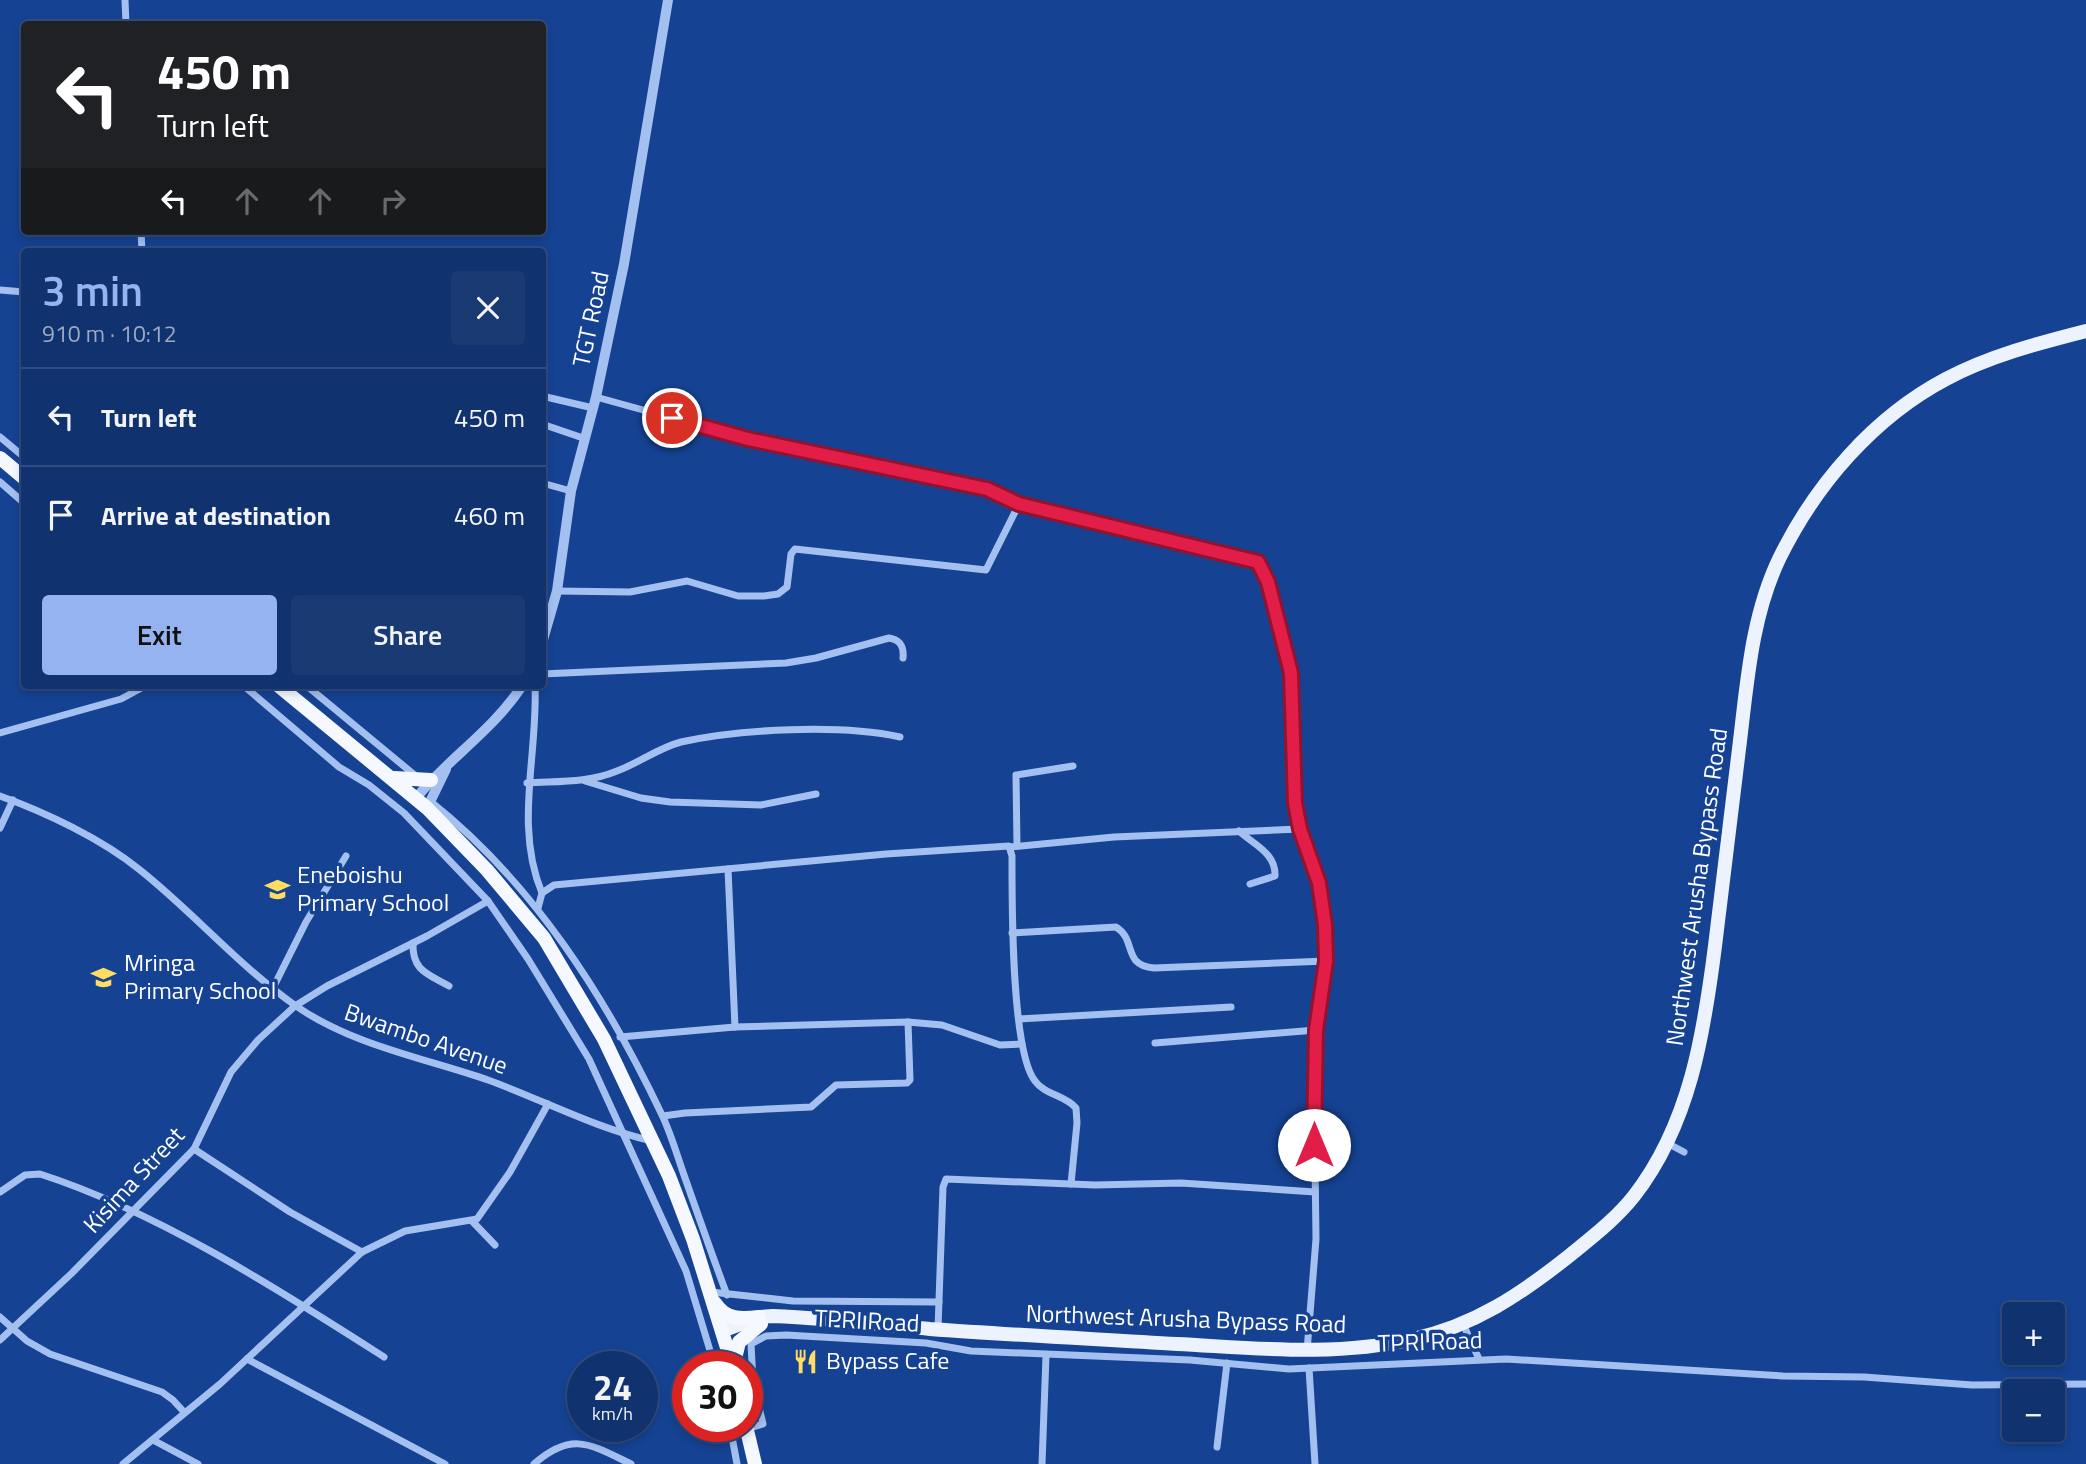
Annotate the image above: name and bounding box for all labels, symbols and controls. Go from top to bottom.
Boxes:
text: 450 m [157,33,291,108]
icon: left [42,49,133,140]
text: Turn left [157,101,269,149]
icon: left [155,182,193,220]
icon: ahead [228,182,266,220]
icon: ahead [301,182,339,220]
icon: right [374,182,412,220]
text: 3 min [42,258,143,322]
street label: TGT Road [562,268,618,370]
button: close [451,271,525,345]
text: 910 m · 10:12 [42,316,177,351]
pin [642,388,702,448]
icon: left [42,398,80,436]
text: Turn left [101,398,196,437]
text: 450 m [454,398,525,437]
icon: arrive [653,399,691,437]
icon: arrive [42,496,80,534]
text: Arrive at destination [101,496,331,535]
text: 460 m [454,496,525,535]
button: Exit [42,595,277,675]
button: Share [291,595,525,675]
street label: Northwest Arusha Bypass Road [1656,726,1736,1048]
place label: Eneboishu Primary School [297,856,449,920]
school or university icon: Eneboishu Primary School [263,875,291,903]
place label: Mringa Primary School [124,944,276,1008]
school or university icon: Mringa Primary School [90,963,118,991]
street label: Bwambo Avenue [340,993,513,1083]
position arrow [1277,1108,1351,1182]
street label: Kisima Street [74,1117,193,1241]
street label: Northwest Arusha Bypass Road [1025,1294,1347,1342]
street label: TPRI Road [814,1299,920,1341]
map controls [2002,1302,2065,1442]
button: + [2002,1302,2065,1365]
street label: TPRI Road [1377,1321,1483,1361]
place label: Bypass Cafe [826,1342,949,1378]
restaurant icon: Bypass Cafe [792,1347,820,1375]
speed limit sign: 30 [672,1351,763,1442]
text: 24 [593,1360,632,1414]
button: − [2002,1379,2065,1442]
text: km/h [592,1400,633,1427]

